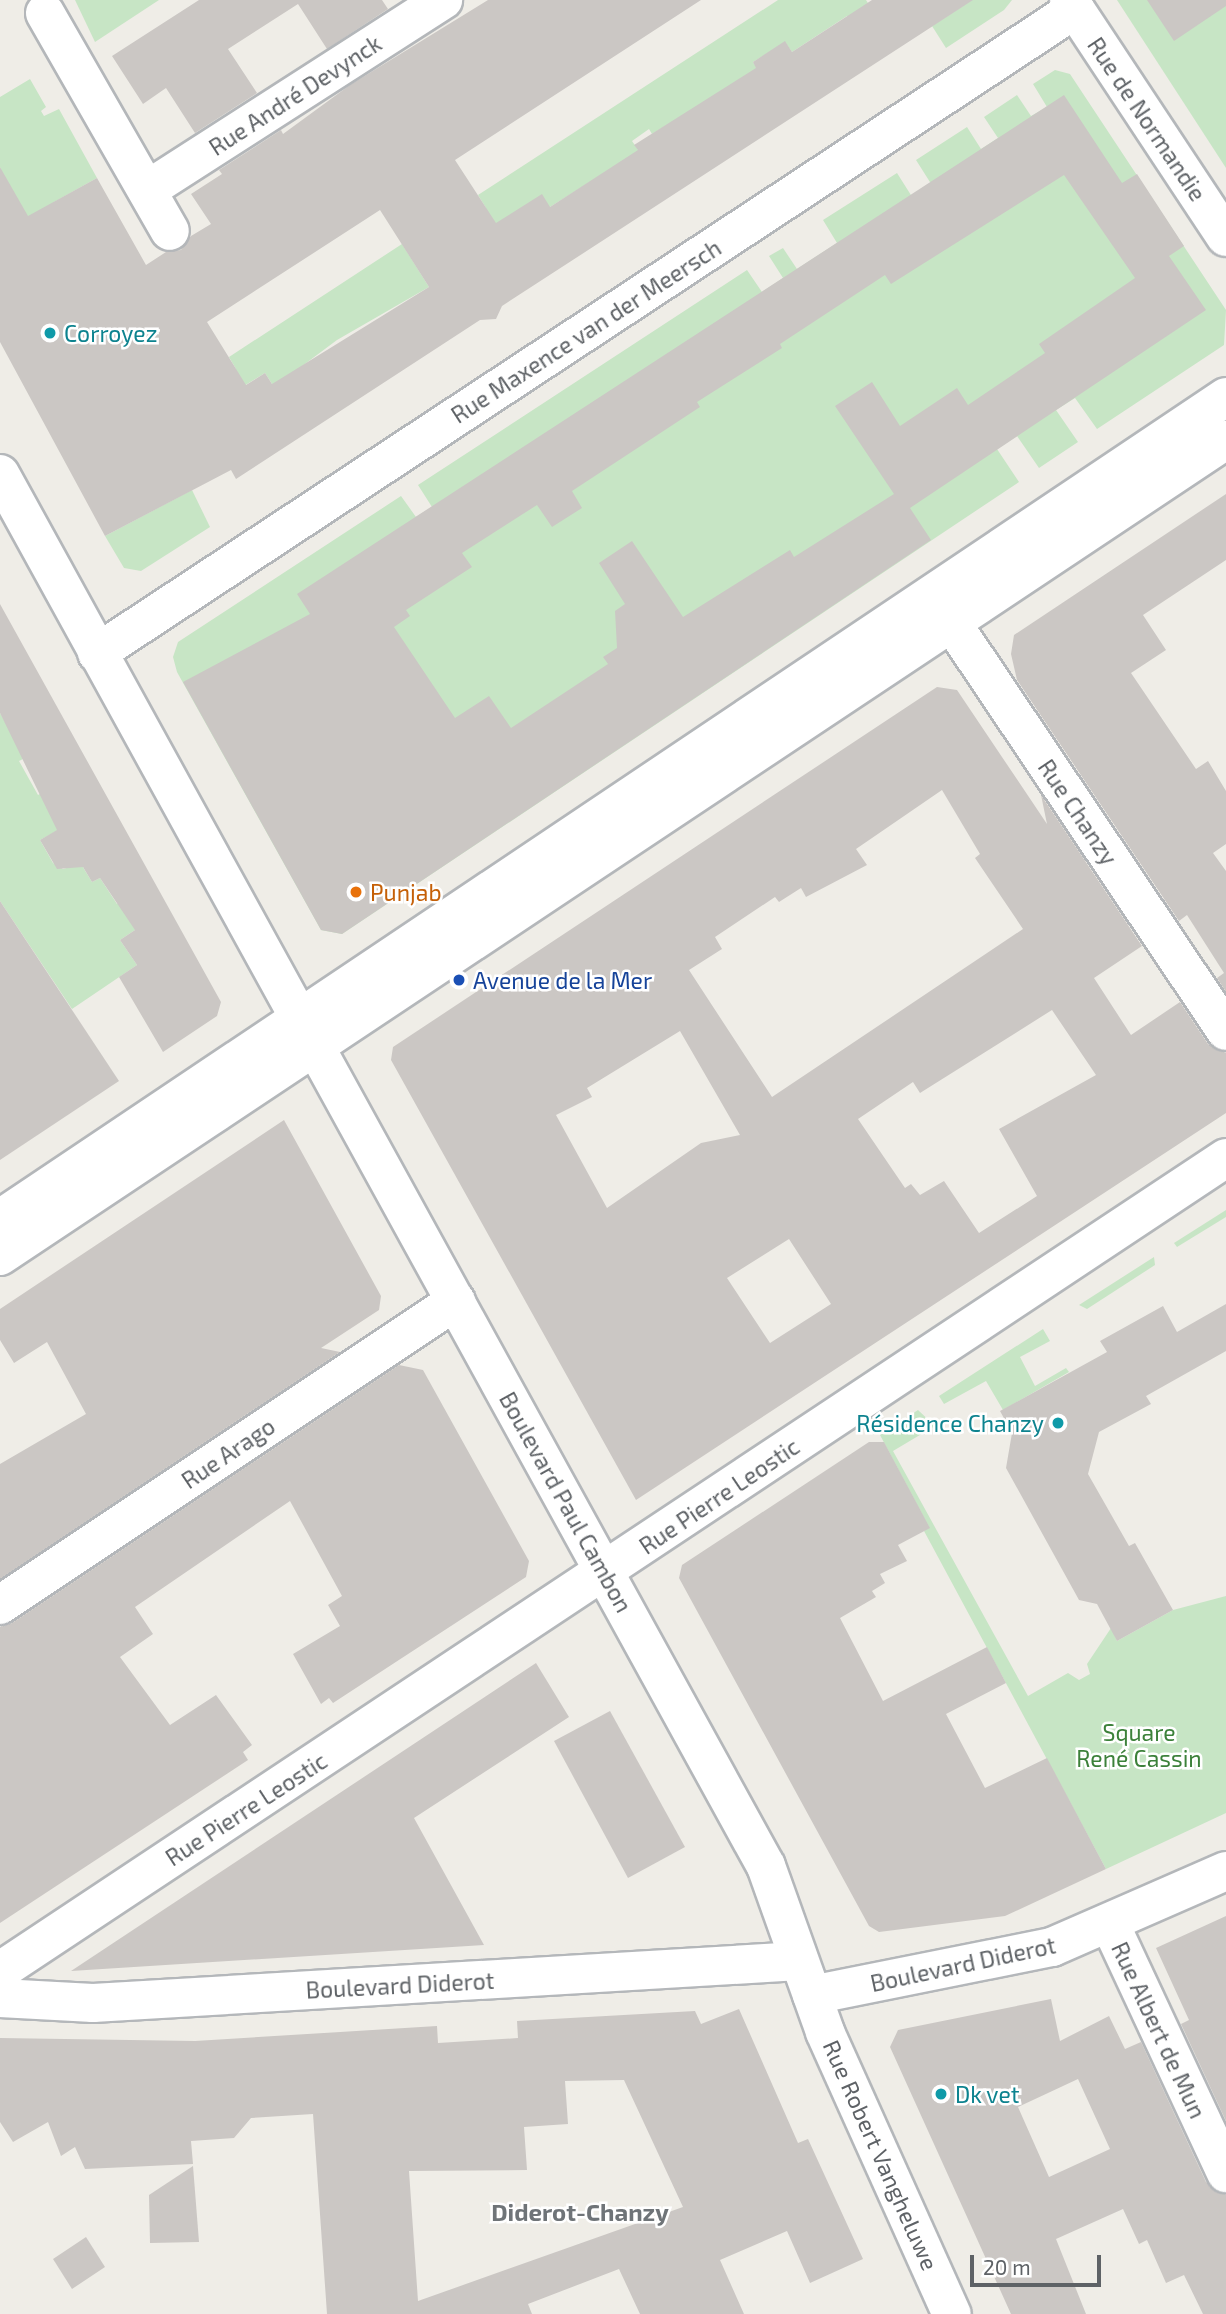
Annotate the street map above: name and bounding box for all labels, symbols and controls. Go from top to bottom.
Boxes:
street label: Rue André Devynck [203,29,387,161]
street label: Rue de Normandie [1082,32,1212,206]
street label: Rue Maxence van der Meersch [445,233,727,429]
place label: Corroyez [64,319,157,347]
marker: Corroyez [42,325,58,341]
street label: Rue Chanzy [1033,754,1123,870]
place label: Punjab [370,878,442,906]
marker: Punjab [348,884,364,900]
place label: Avenue de la Mer [473,966,652,994]
marker: Avenue de la Mer [451,972,467,988]
street label: Boulevard Paul Cambon [494,1387,638,1617]
place label: Résidence Chanzy [856,1409,1044,1437]
street label: Rue Arago [176,1412,280,1494]
marker: Résidence Chanzy [1050,1415,1066,1431]
street label: Rue Pierre Leostic [634,1432,804,1560]
park label: Square René Cassin [1076,1718,1202,1772]
street label: Rue Pierre Leostic [160,1747,332,1871]
street label: Boulevard Diderot [868,1931,1058,1997]
street label: Rue Albert de Mun [1106,1937,1212,2123]
street label: Boulevard Diderot [305,1966,495,2004]
street label: Rue Robert Vangheluwe [818,2035,944,2275]
place label: Dk vet [955,2080,1020,2108]
marker: Dk vet [933,2086,949,2102]
district label: Diderot-Chanzy [491,2198,669,2226]
scale bar [974,2240,1105,2284]
text: 20 m [983,2254,1031,2279]

